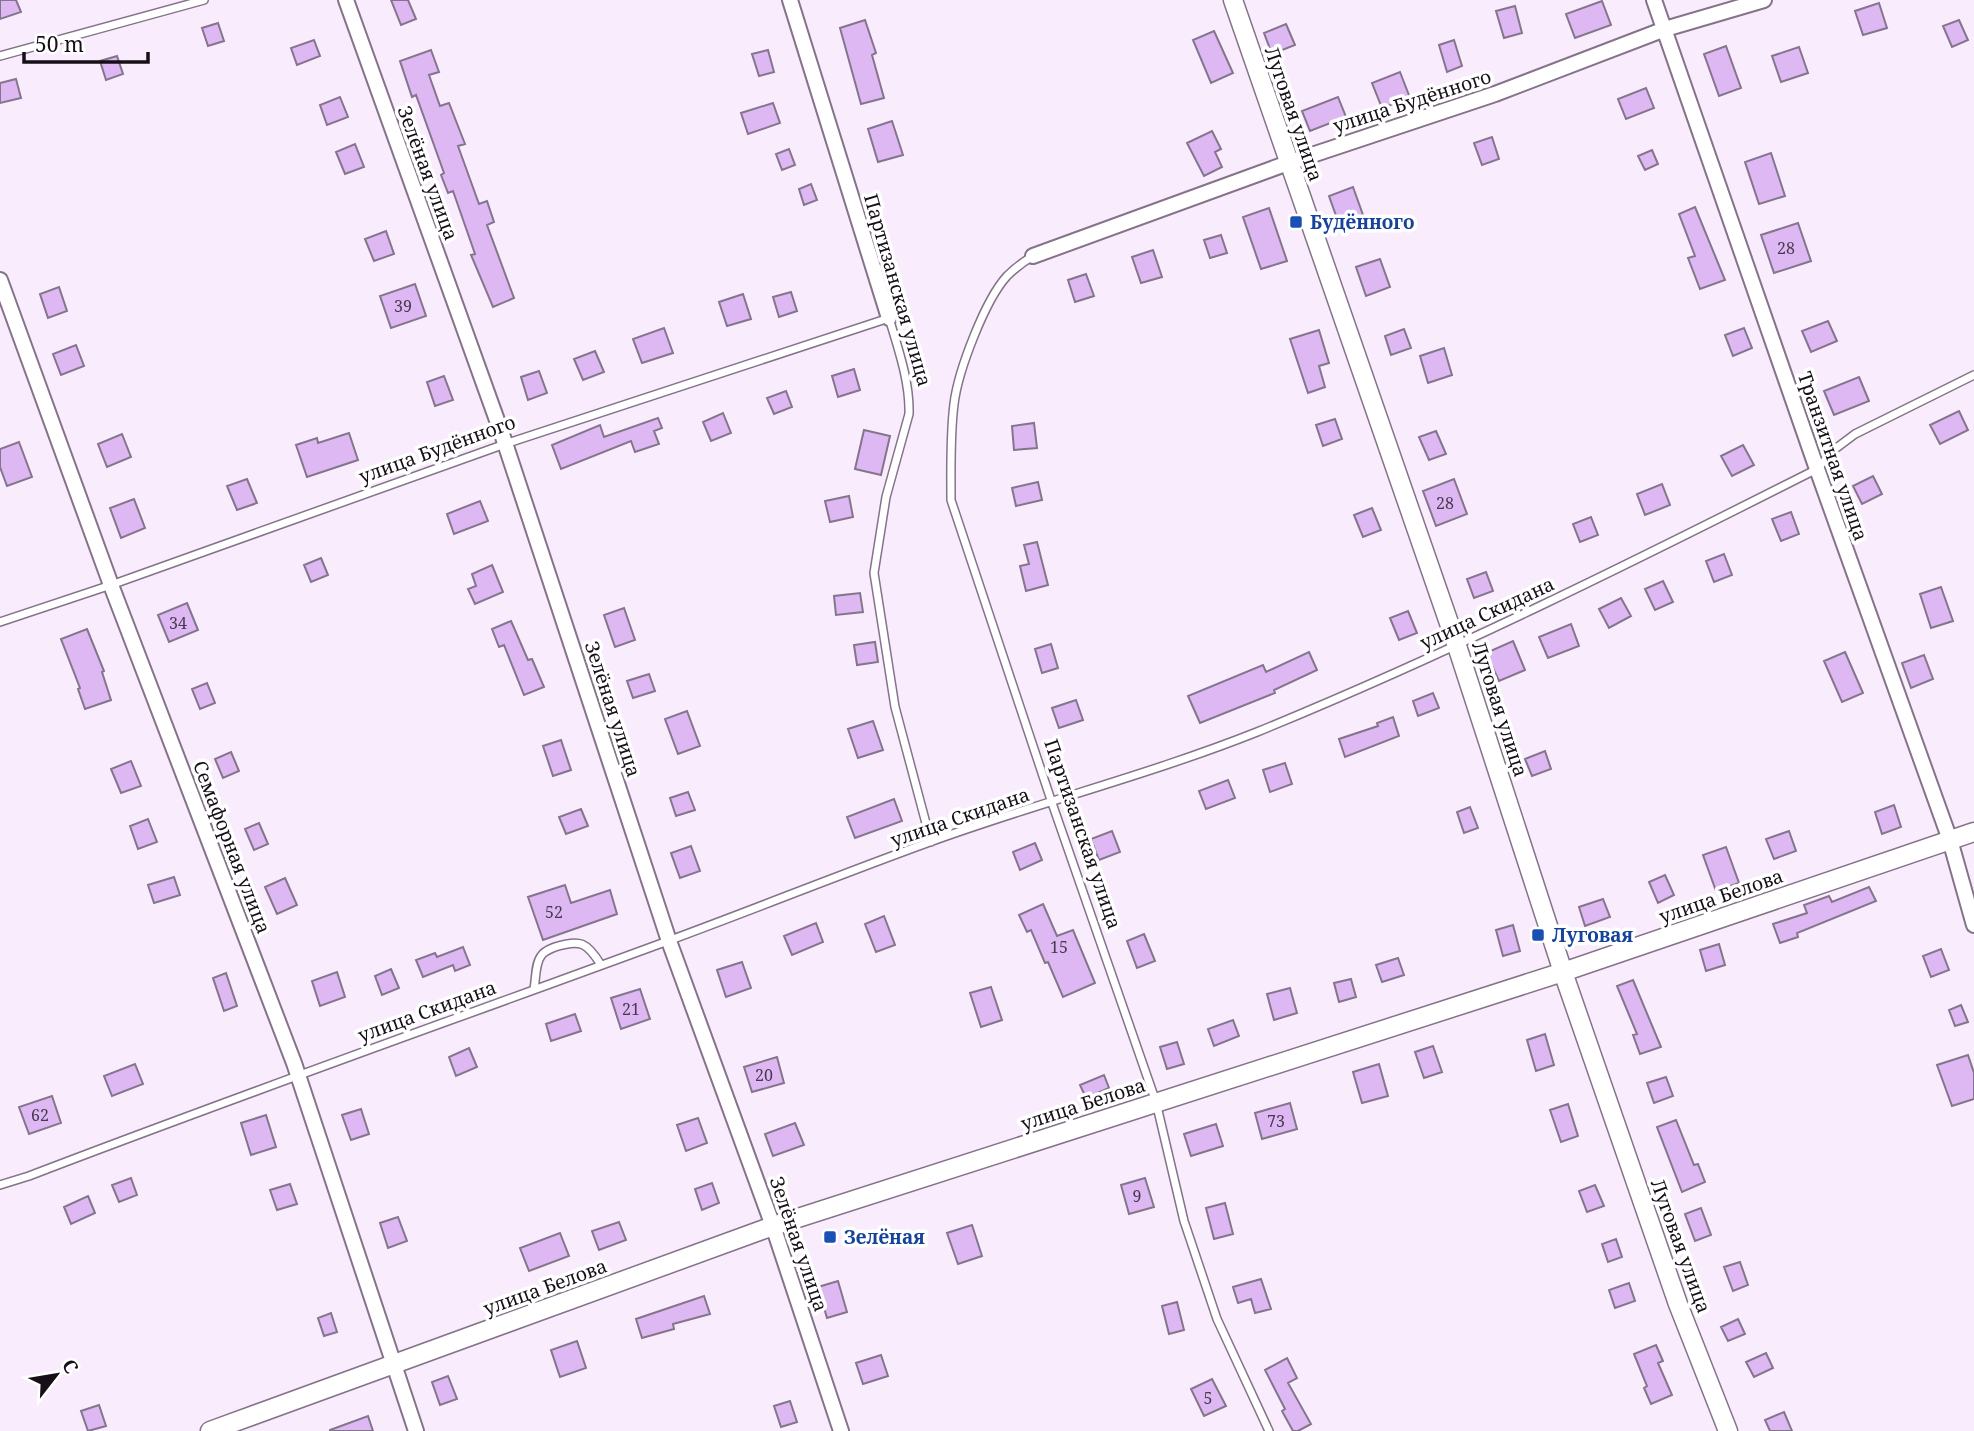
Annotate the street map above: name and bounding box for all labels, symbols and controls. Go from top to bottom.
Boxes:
scale bar [24,21,149,65]
text: 50 m [35,30,84,58]
street label: Луговая улица [1259,43,1329,185]
street label: улица Будённого [1330,63,1494,139]
street label: Зелёная улица [392,102,464,244]
street label: Партизанская улица [858,191,938,389]
place label: Будённого [1310,209,1414,235]
marker: Будённого [1288,214,1304,230]
house number: 28 [1777,237,1795,259]
house number: 39 [394,295,412,317]
street label: Транзитная улица [1792,368,1874,544]
street label: улица Будённого [355,409,519,489]
house number: 28 [1436,492,1454,514]
street label: улица Скидана [1416,570,1558,656]
house number: 34 [169,612,187,634]
street label: Зелёная улица [579,638,647,780]
street label: Луговая улица [1466,638,1534,780]
street label: Партизанская улица [1038,736,1128,932]
street label: Семафорная улица [187,757,277,937]
street label: улица Скидана [887,781,1033,853]
street label: улица Белова [1655,863,1787,929]
house number: 52 [545,901,563,923]
place label: Луговая [1552,922,1634,948]
marker: Луговая [1530,927,1546,943]
house number: 15 [1050,936,1068,958]
street label: улица Скидана [354,974,500,1048]
house number: 21 [622,998,640,1020]
house number: 20 [755,1064,773,1086]
street label: улица Белова [1017,1072,1149,1136]
house number: 62 [31,1104,49,1126]
house number: 73 [1267,1110,1285,1132]
street label: Зелёная улица [764,1173,834,1315]
street label: Луговая улица [1645,1176,1717,1316]
house number: 9 [1133,1185,1141,1207]
place label: Зелёная [844,1224,925,1250]
marker: Зелёная [822,1229,838,1245]
street label: улица Белова [480,1253,610,1321]
north arrow [21,1340,91,1410]
text: С [56,1354,85,1378]
house number: 5 [1204,1387,1212,1409]

